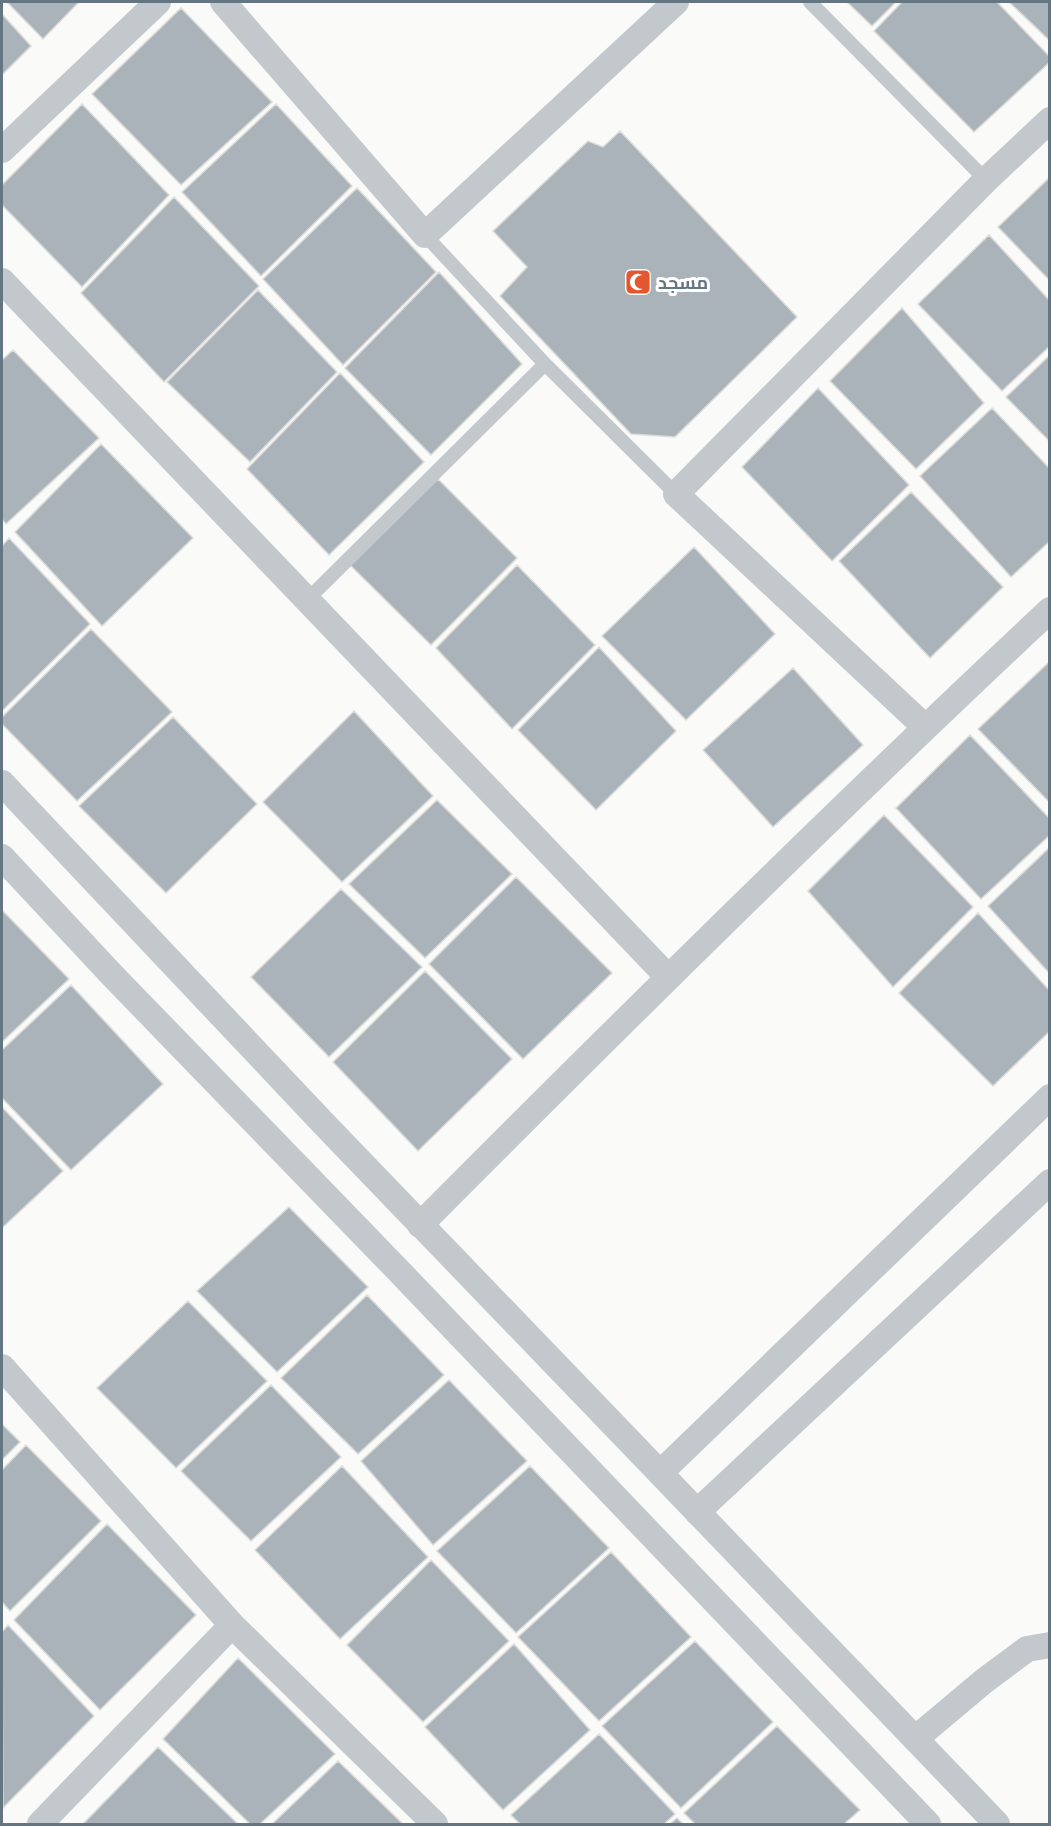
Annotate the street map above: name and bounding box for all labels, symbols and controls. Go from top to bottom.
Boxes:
mosque icon: مسجد [623,267,653,297]
place label: مسجد [658,272,708,293]

